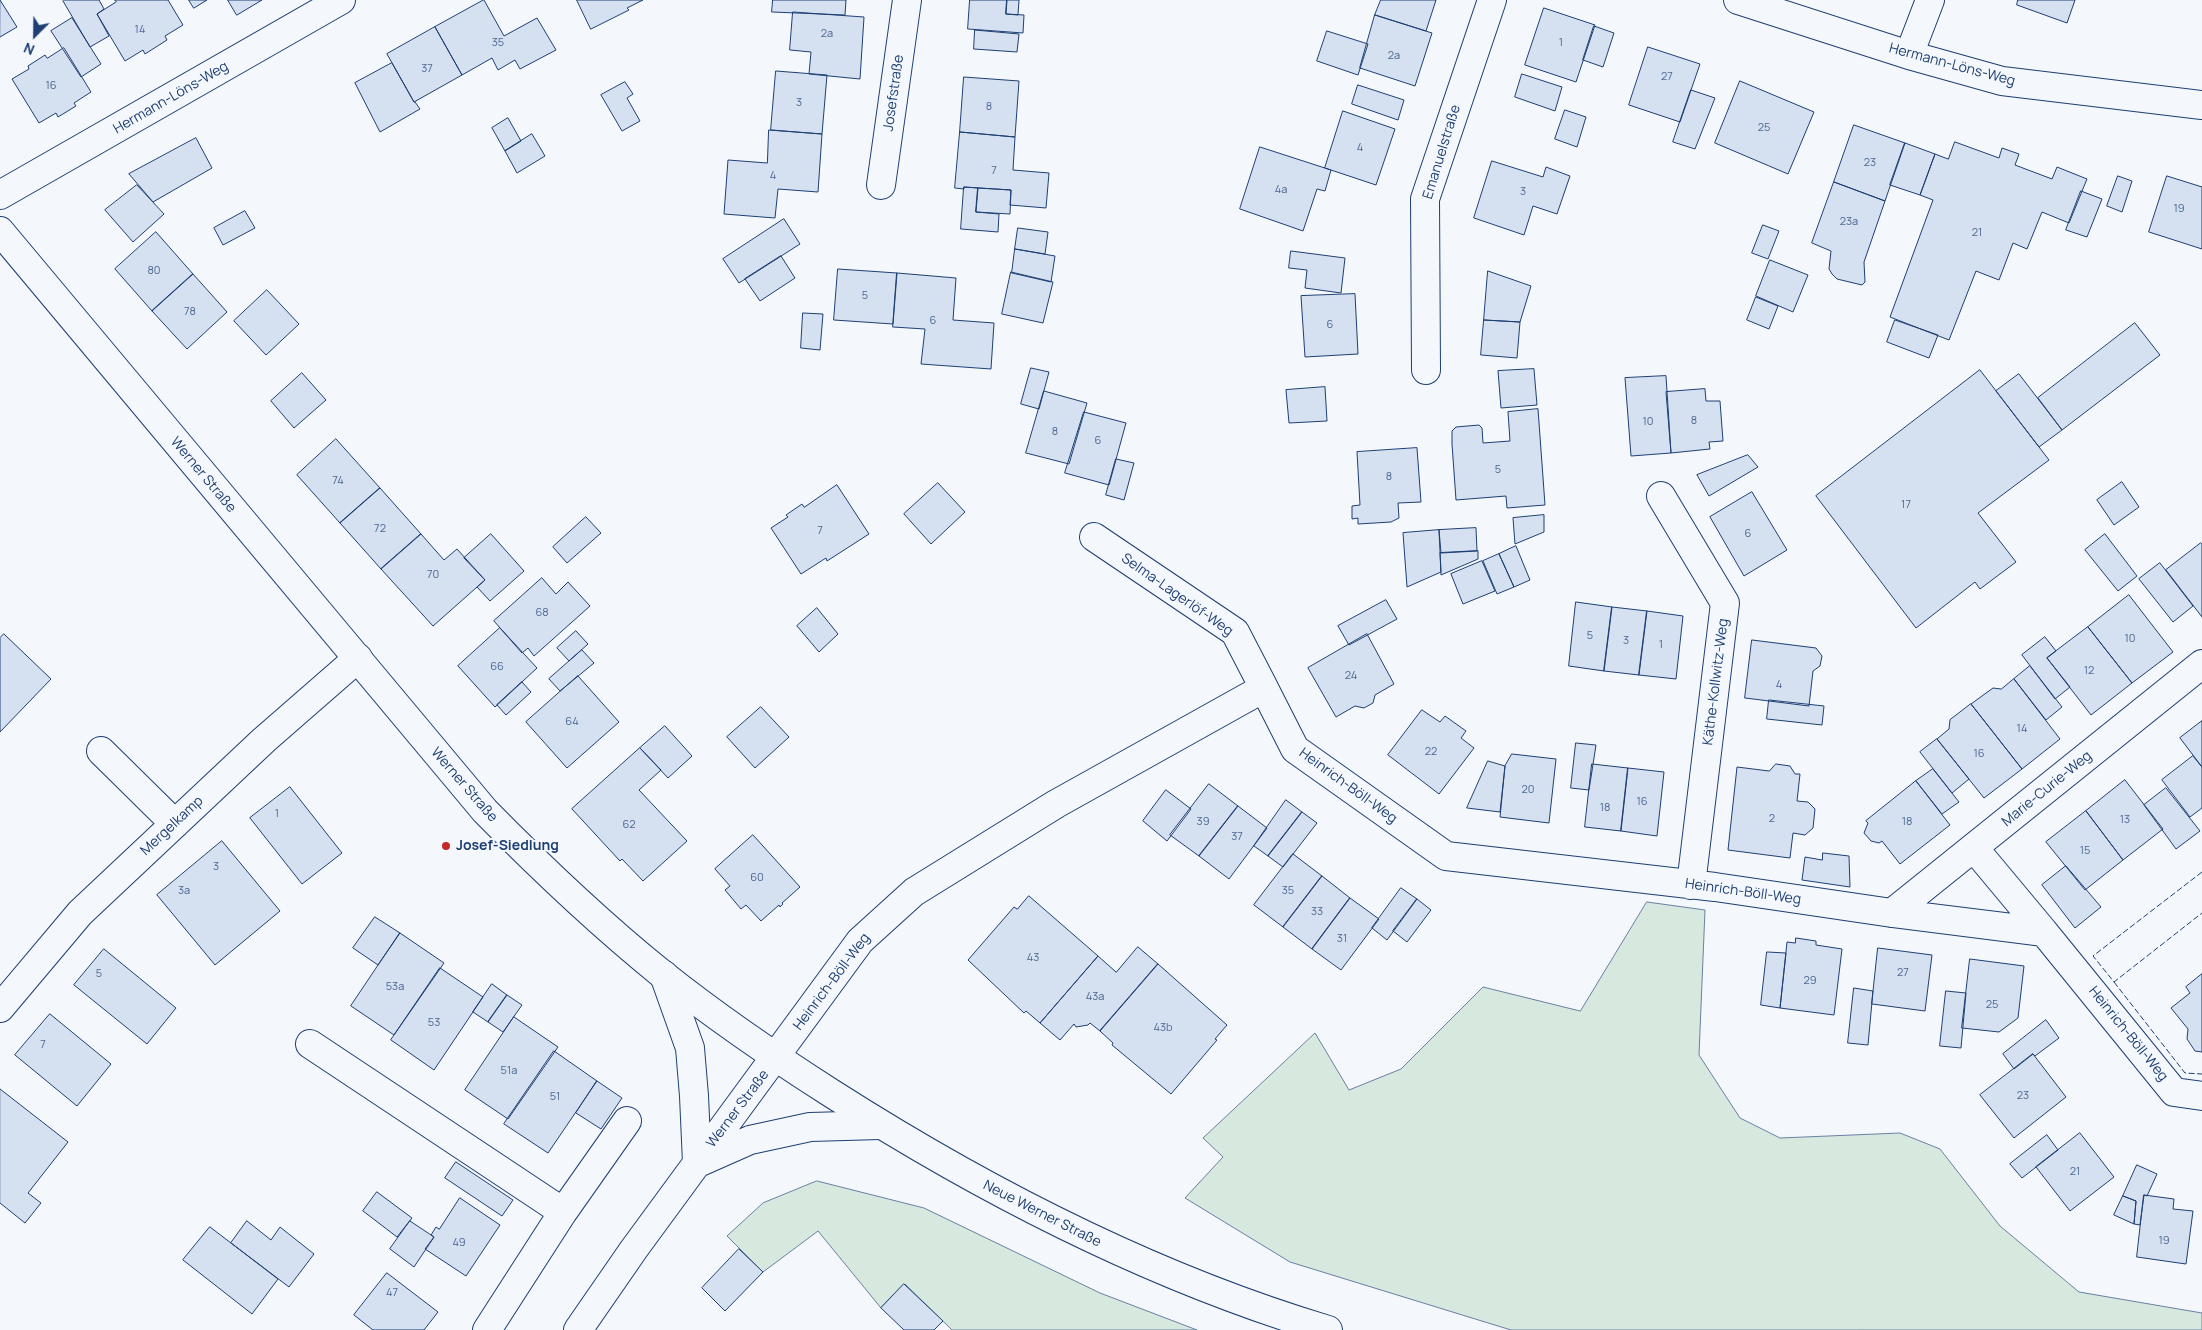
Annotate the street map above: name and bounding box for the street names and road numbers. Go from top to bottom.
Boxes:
street label: Hermann-Löns-Weg [1887,40,2017,90]
street label: Josefstraße [880,54,908,132]
street label: Hermann-Löns-Weg [110,58,232,138]
street label: Emanuelstraße [1420,103,1464,201]
street label: Werner Straße [167,434,239,516]
street label: Selma-Lagerlöf-Weg [1118,550,1236,640]
street label: Käthe-Kollwitz-Weg [1700,618,1732,746]
street label: Werner Straße [427,744,501,826]
street label: Heinrich-Böll-Weg [1296,745,1400,827]
street label: Marie-Curie-Weg [1999,748,2095,830]
street label: Mergelkamp [137,793,207,859]
street label: Heinrich-Böll-Weg [1684,876,1802,908]
street label: Heinrich-Böll-Weg [790,930,874,1034]
street label: Heinrich-Böll-Weg [2085,983,2171,1085]
street label: Werner Straße [703,1067,773,1151]
street label: Neue Werner Straße [980,1177,1104,1251]

